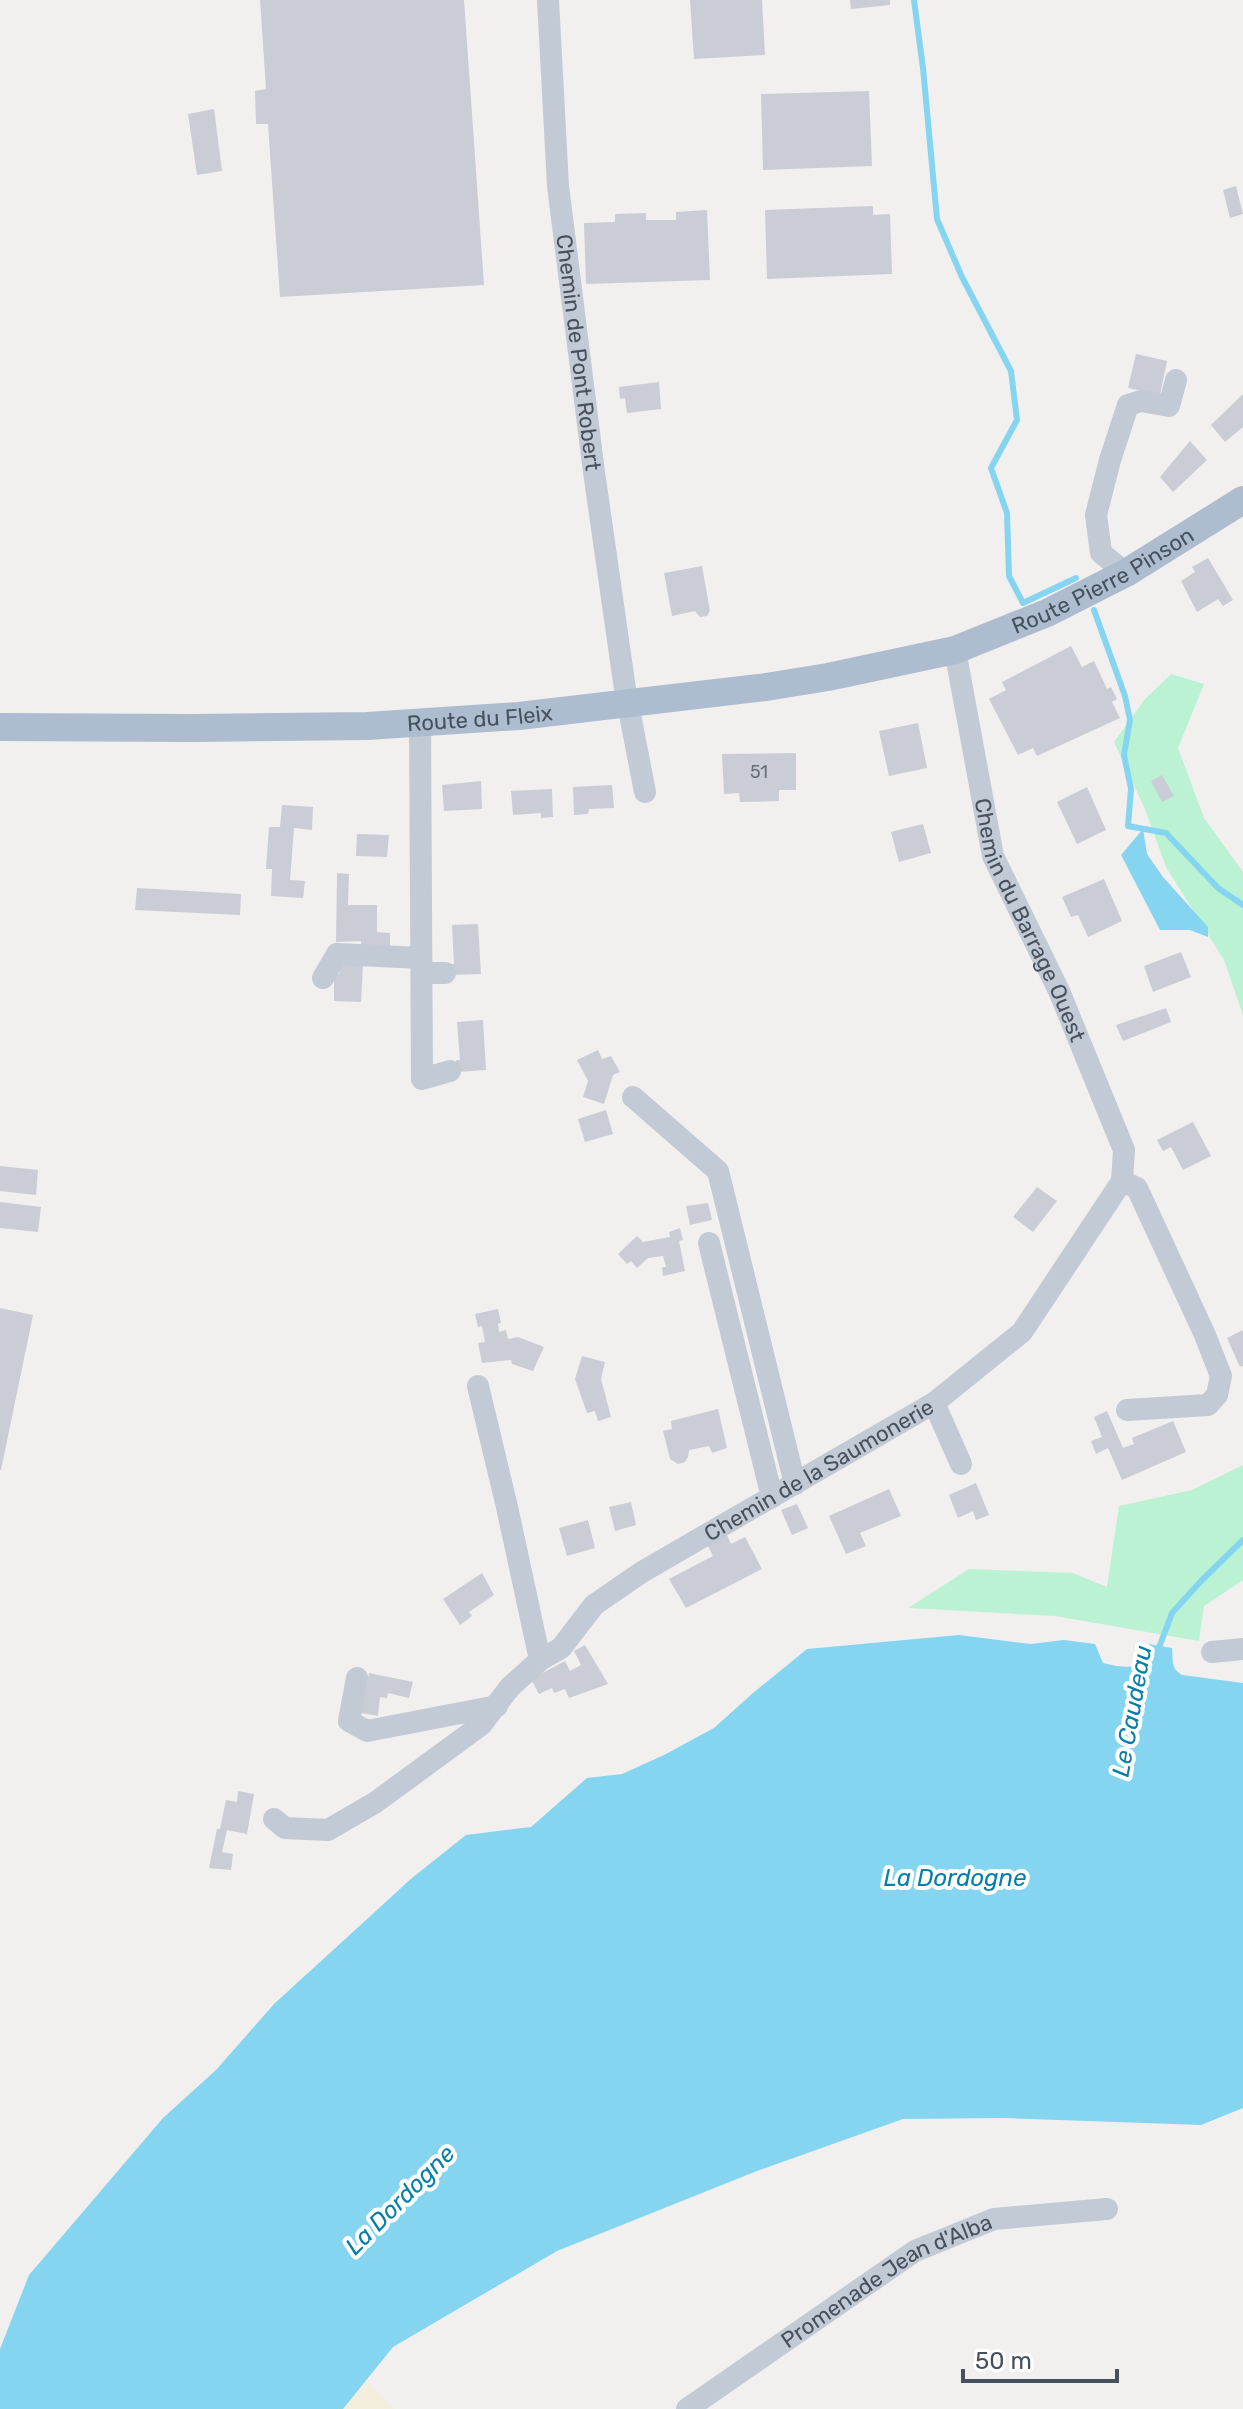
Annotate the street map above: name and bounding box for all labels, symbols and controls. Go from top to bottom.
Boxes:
street label: Chemin de Pont Robert [550,233,607,473]
street label: Route Pierre Pinson [1008,521,1199,640]
street label: Route du Fleix [406,699,554,737]
house number: 51 [750,761,768,783]
street label: Chemin du Barrage Ouest [969,796,1091,1046]
street label: Chemin de la Saumonerie [699,1393,939,1547]
water label: Le Caudeau [1107,1643,1157,1779]
water label: La Dordogne [884,1864,1026,1892]
water label: La Dordogne [340,2140,460,2260]
street label: Promenade Jean d'Alba [776,2208,996,2354]
scale bar [963,2333,1117,2383]
text: 50 m [975,2347,1032,2375]

